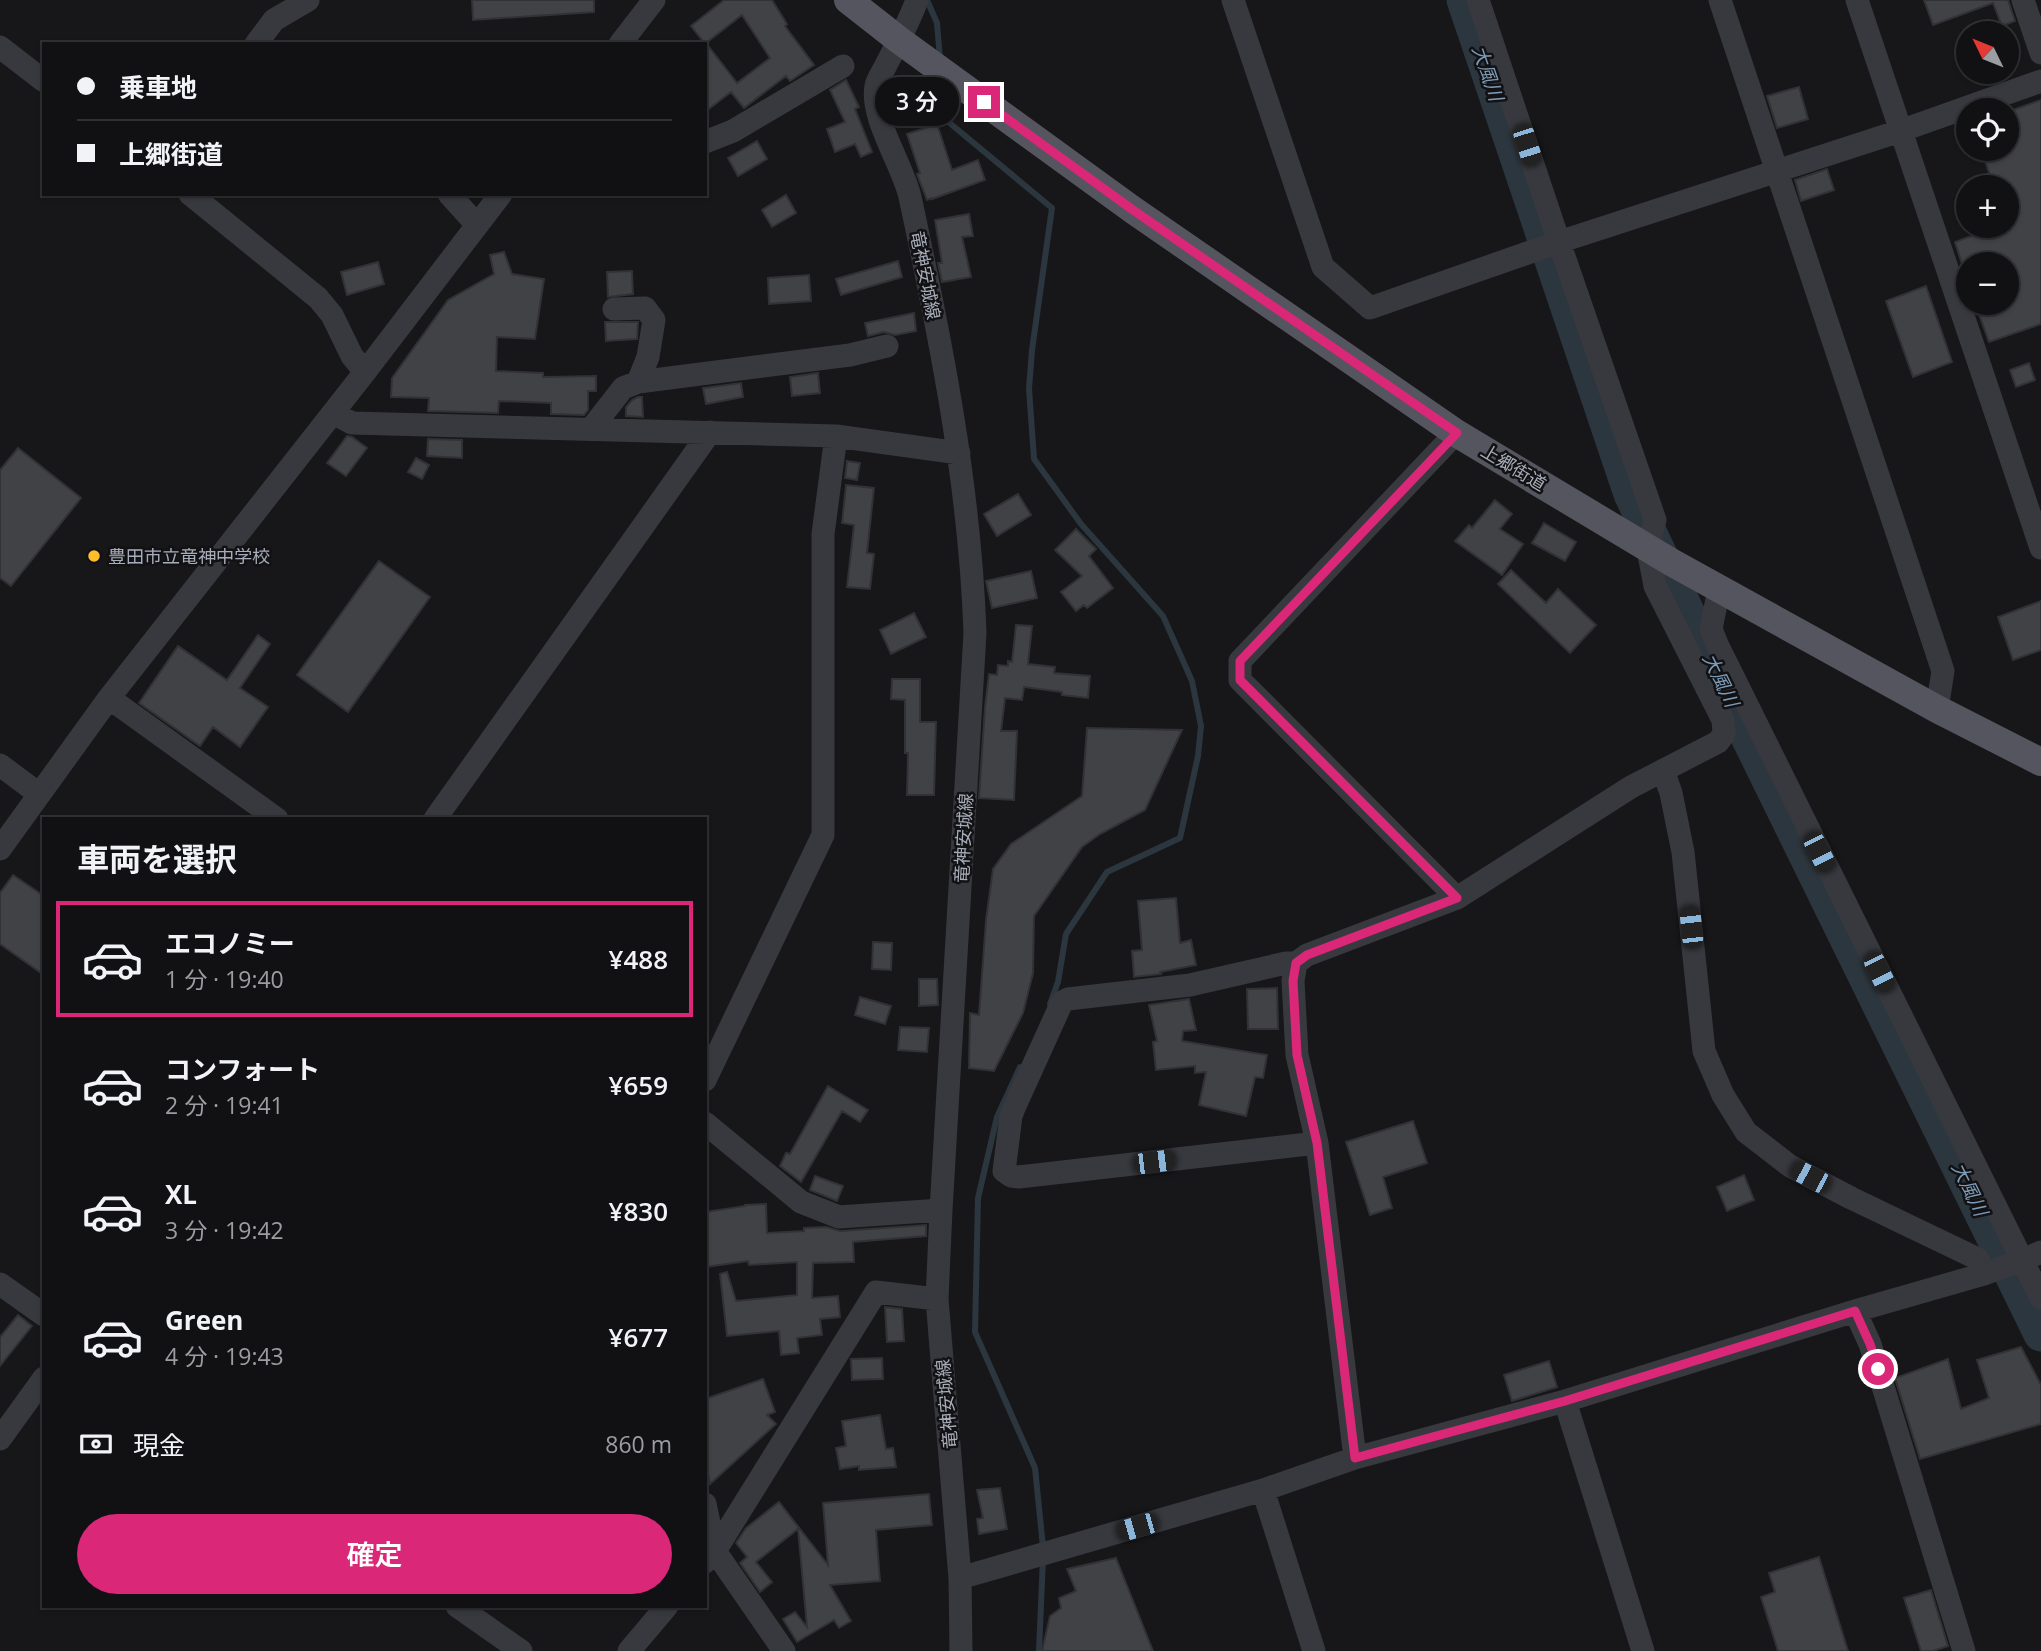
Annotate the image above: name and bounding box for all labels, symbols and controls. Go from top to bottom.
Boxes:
north arrow [1956,21,2020,84]
map controls [1956,21,2019,315]
water label: 大風川 [1466,42,1510,106]
text: 乗車地 [119,69,197,105]
callout: 3 分 [876,78,960,126]
text: 3 分 [896,85,938,117]
route end [968,86,1000,118]
button: locate [1956,98,2019,161]
car [1511,122,1544,168]
text: 上郷街道 [119,136,223,172]
button: + [1956,175,2019,238]
street label: 竜神安城線 [906,229,946,321]
button: − [1956,252,2019,315]
street label: 上郷街道 [1477,438,1551,496]
place label: 豊田市立竜神中学校 [108,544,270,568]
marker: 豊田市立竜神中学校 [86,548,102,564]
water label: 大風川 [1697,649,1746,713]
street label: 竜神安城線 [949,792,977,884]
car [1801,829,1838,875]
text: 車両を選択 [77,837,237,880]
car [1679,905,1704,949]
text: エコノミー [165,925,295,961]
icon: car [81,928,144,991]
text: ¥488 [609,941,668,977]
car [1861,949,1898,995]
text: 1 分 · 19:40 [165,963,284,995]
text: コンフォート [165,1051,320,1087]
icon: car [81,1054,144,1117]
text: ¥659 [609,1067,668,1103]
text: 2 分 · 19:41 [165,1089,284,1121]
car [1132,1149,1177,1175]
car [1787,1158,1834,1196]
water label: 大風川 [1946,1158,1995,1222]
text: XL [165,1176,197,1212]
icon: car [81,1180,144,1243]
text: ¥830 [609,1193,668,1229]
text: 3 分 · 19:42 [165,1214,284,1246]
text: Green [165,1302,243,1338]
icon: car [81,1306,144,1369]
text: ¥677 [609,1319,668,1355]
text: 4 分 · 19:43 [165,1340,284,1372]
route start [1862,1353,1894,1385]
street label: 竜神安城線 [930,1358,962,1450]
icon: cash [77,1425,115,1463]
text: 現金 [133,1427,185,1463]
text: 860 m [605,1428,672,1460]
car [1114,1511,1161,1543]
button: 確定 [77,1514,672,1594]

